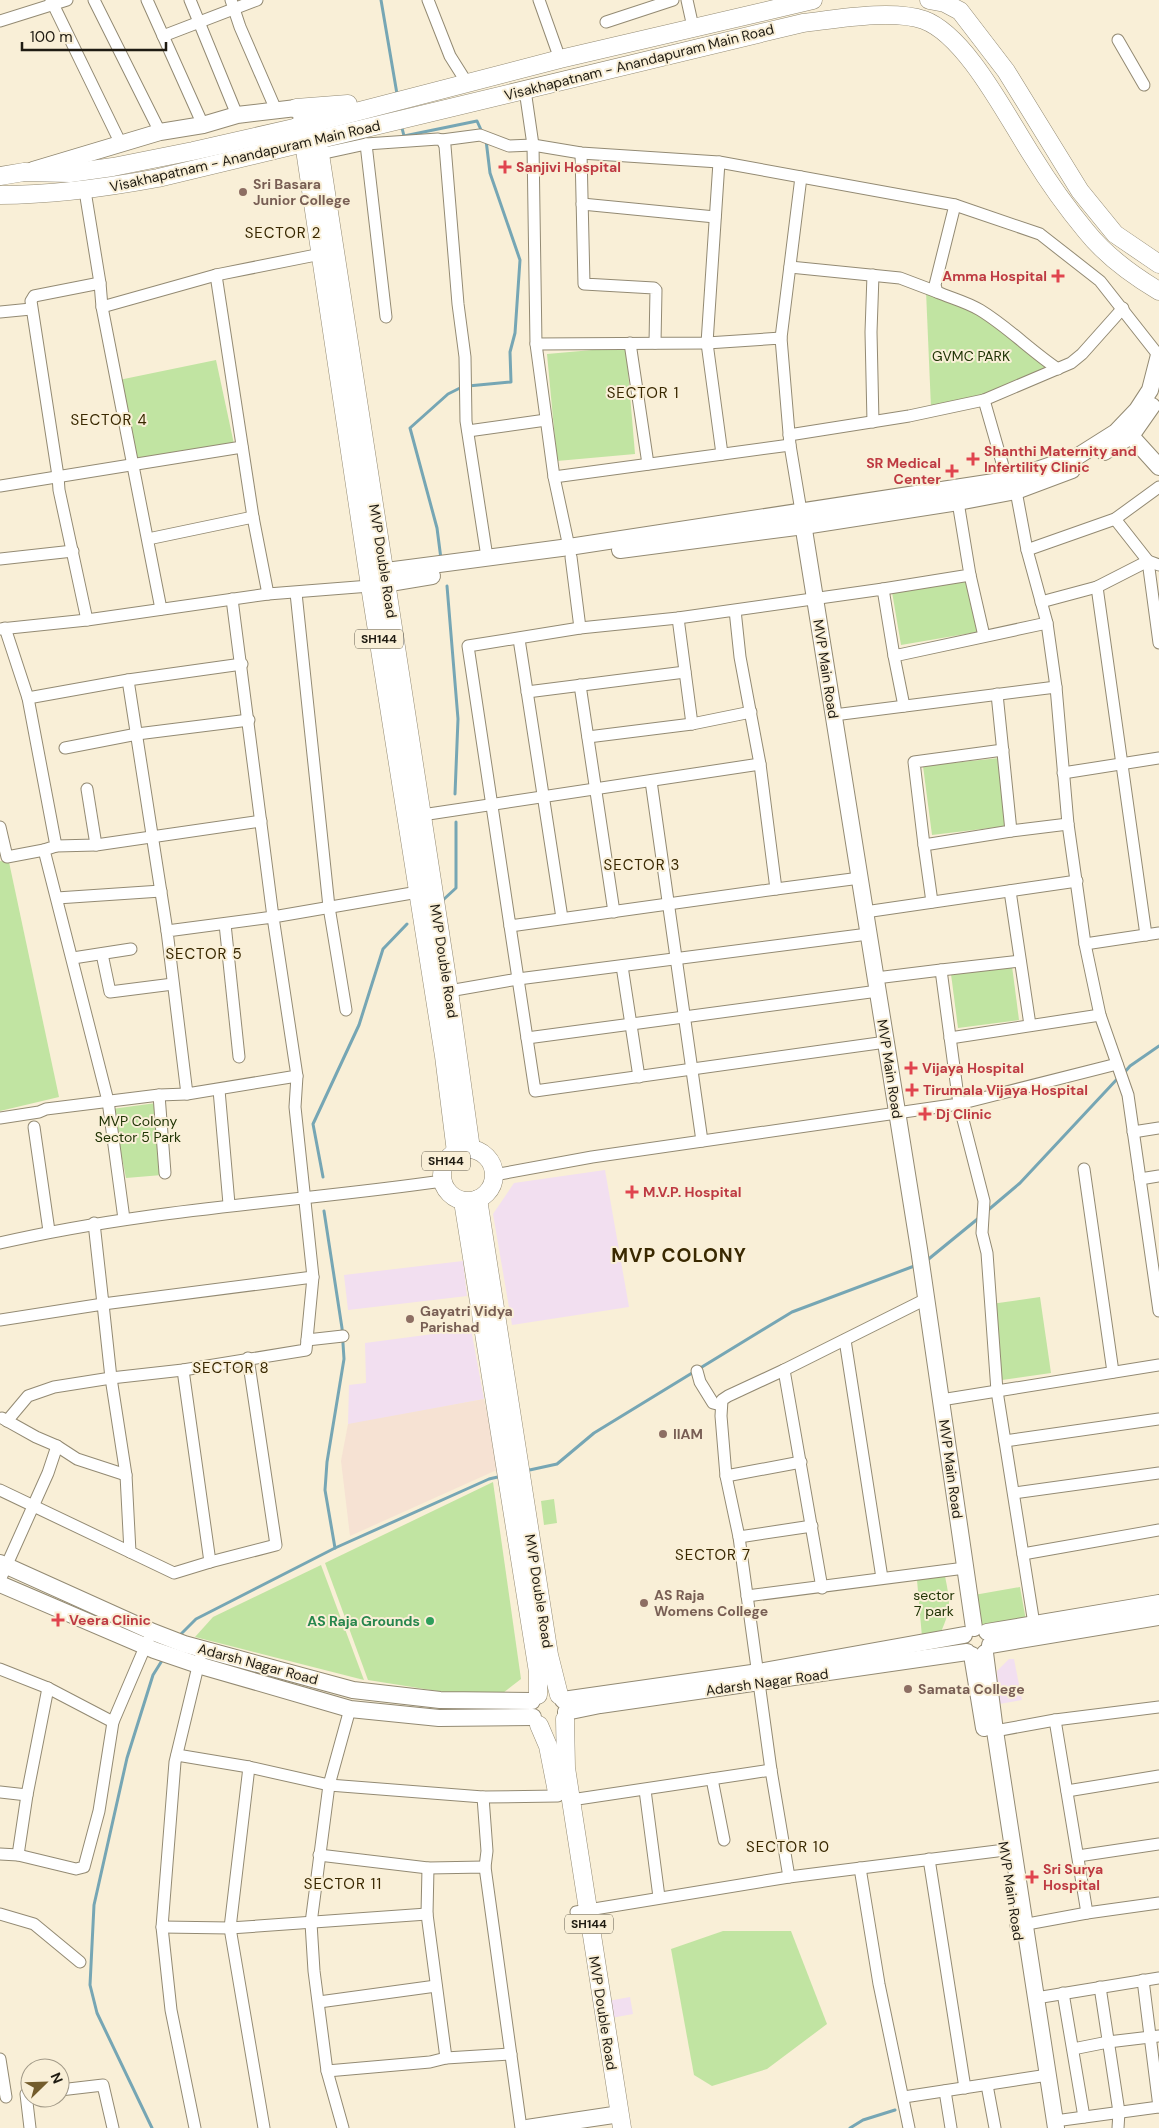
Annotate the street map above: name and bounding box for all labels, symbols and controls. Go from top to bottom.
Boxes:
scale bar [22,20,166,52]
street label: Visakhapatnam - Anandapuram Main Road [502,20,776,104]
text: 100 m [30,27,73,47]
street label: Visakhapatnam - Anandapuram Main Road [108,116,382,196]
place label: Sanjivi Hospital [516,158,621,176]
marker: Sanjivi Hospital [498,160,512,174]
place label: Sri Basara Junior College [253,175,350,209]
marker: Sri Basara Junior College [237,186,249,198]
district label: SECTOR 2 [245,223,321,243]
place label: Amma Hospital [942,267,1047,285]
marker: Amma Hospital [1051,269,1065,283]
park label: GVMC PARK [932,347,1010,365]
district label: SECTOR 1 [607,383,679,403]
district label: SECTOR 4 [70,410,148,430]
place label: Shanthi Maternity and Infertility Clinic [984,442,1137,476]
marker: Shanthi Maternity and Infertility Clinic [966,452,980,466]
place label: SR Medical Center [866,454,941,488]
marker: SR Medical Center [945,464,959,478]
street label: MVP Double Road [365,503,401,619]
street label: MVP Main Road [809,618,843,720]
road number: SH144 [355,630,403,648]
district label: SECTOR 3 [604,855,680,875]
street label: MVP Double Road [426,903,462,1019]
district label: SECTOR 5 [165,944,243,964]
street label: MVP Main Road [873,1018,907,1120]
place label: Vijaya Hospital [922,1059,1024,1077]
marker: Vijaya Hospital [904,1061,918,1075]
place label: Tirumala Vijaya Hospital [923,1081,1088,1099]
marker: Tirumala Vijaya Hospital [905,1083,919,1097]
place label: Dj Clinic [936,1105,992,1123]
marker: Dj Clinic [918,1107,932,1121]
park label: MVP Colony Sector 5 Park [95,1112,181,1146]
road number: SH144 [422,1152,470,1170]
place label: M.V.P. Hospital [643,1183,742,1201]
marker: M.V.P. Hospital [625,1185,639,1199]
district label: MVP COLONY [611,1243,747,1268]
place label: Gayatri Vidya Parishad [420,1302,513,1336]
marker: Gayatri Vidya Parishad [404,1313,416,1325]
district label: SECTOR 8 [192,1358,270,1378]
street label: MVP Main Road [935,1418,967,1520]
place label: IIAM [673,1425,703,1443]
marker: IIAM [657,1428,669,1440]
street label: MVP Double Road [521,1533,557,1649]
district label: SECTOR 7 [675,1545,751,1565]
place label: AS Raja Womens College [654,1586,768,1620]
park label: sector 7 park [913,1586,955,1620]
marker: AS Raja Womens College [638,1597,650,1609]
place label: Veera Clinic [69,1611,151,1629]
place label: AS Raja Grounds [307,1612,420,1630]
marker: Veera Clinic [51,1613,65,1627]
marker: AS Raja Grounds [424,1615,436,1627]
street label: Adarsh Nagar Road [196,1639,320,1689]
street label: Adarsh Nagar Road [705,1664,829,1700]
place label: Samata College [918,1680,1025,1698]
marker: Samata College [902,1683,914,1695]
district label: SECTOR 10 [746,1837,830,1857]
street label: MVP Main Road [994,1840,1028,1942]
place label: Sri Surya Hospital [1043,1860,1103,1894]
marker: Sri Surya Hospital [1025,1870,1039,1884]
district label: SECTOR 11 [304,1874,382,1894]
road number: SH144 [565,1915,613,1934]
street label: MVP Double Road [585,1955,621,2071]
north arrow [20,2058,70,2108]
text: N [47,2070,67,2086]

